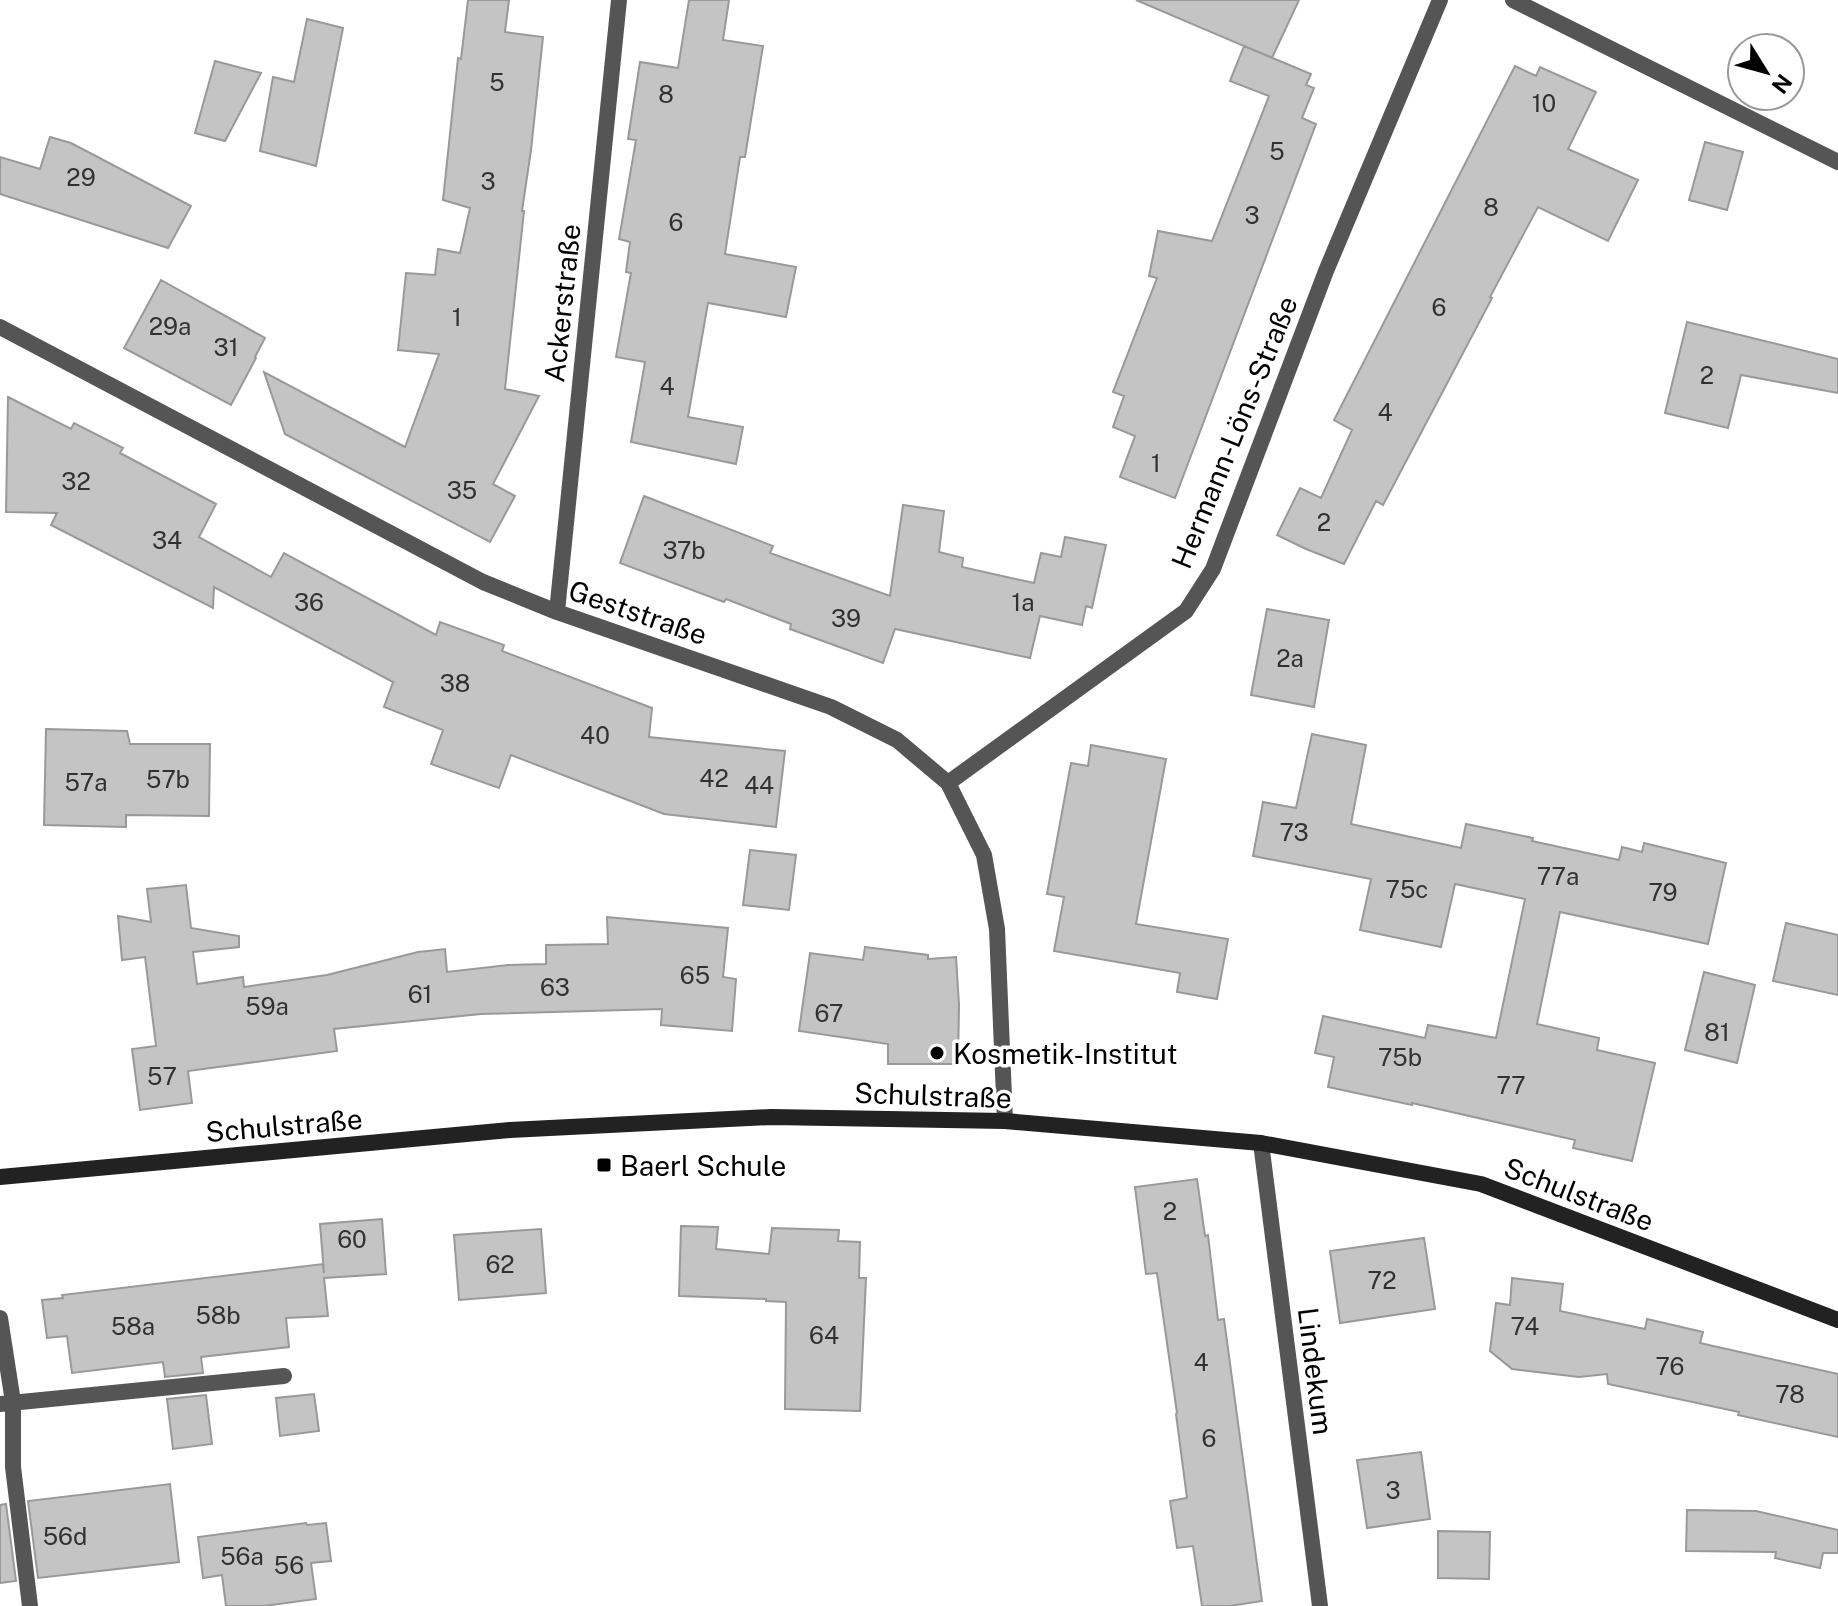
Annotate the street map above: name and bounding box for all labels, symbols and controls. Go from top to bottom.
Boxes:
north arrow [1726,32,1806,112]
house number: 5 [489,68,505,96]
text: N [1766,69,1798,99]
house number: 8 [658,80,674,108]
house number: 10 [1532,89,1556,117]
house number: 5 [1269,137,1285,165]
house number: 29 [66,163,96,191]
house number: 3 [480,167,496,195]
house number: 8 [1483,193,1499,221]
house number: 3 [1244,201,1260,229]
house number: 6 [669,208,683,236]
street label: Ackerstraße [537,222,587,384]
street label: Hermann-Löns-Straße [1164,291,1304,573]
house number: 6 [1432,293,1446,321]
house number: 1 [452,303,462,331]
house number: 29a [149,312,191,340]
house number: 31 [214,333,238,361]
house number: 2 [1700,361,1714,389]
house number: 4 [659,372,675,400]
house number: 4 [1377,398,1393,426]
house number: 1 [1151,449,1161,477]
house number: 32 [61,467,91,495]
house number: 35 [447,476,477,504]
house number: 2 [1317,508,1331,536]
house number: 34 [152,526,182,554]
house number: 37b [662,536,706,564]
street label: Geststraße [565,573,711,651]
house number: 36 [294,588,324,616]
house number: 1a [1011,588,1035,616]
house number: 39 [831,604,861,632]
house number: 2a [1276,644,1304,672]
house number: 38 [440,669,470,697]
house number: 40 [580,721,610,749]
house number: 42 [699,764,729,792]
house number: 57b [146,765,190,793]
house number: 57a [64,768,108,796]
house number: 44 [744,771,774,799]
house number: 73 [1279,818,1309,846]
house number: 77a [1537,862,1579,890]
house number: 75c [1386,875,1428,903]
house number: 79 [1649,878,1677,906]
house number: 65 [680,961,710,989]
house number: 63 [540,973,570,1001]
house number: 61 [408,980,432,1008]
house number: 59a [245,992,289,1020]
house number: 67 [815,999,843,1027]
house number: 81 [1704,1018,1730,1046]
place label: Kosmetik-Institut [953,1037,1178,1070]
house number: 75b [1378,1043,1422,1071]
marker: Kosmetik-Institut [928,1044,946,1062]
house number: 57 [147,1062,177,1090]
house number: 77 [1496,1071,1526,1099]
street label: Schulstraße [854,1076,1012,1114]
street label: Schulstraße [204,1102,364,1148]
place label: Baerl Schule [620,1149,786,1182]
street label: Schulstraße [1500,1150,1658,1238]
marker: Baerl Schule [595,1156,613,1174]
house number: 2 [1163,1197,1177,1225]
house number: 60 [337,1225,367,1253]
house number: 62 [485,1250,515,1278]
house number: 72 [1368,1266,1396,1294]
house number: 58b [195,1301,241,1329]
street label: Lindekum [1292,1305,1340,1437]
house number: 58a [111,1312,155,1340]
house number: 74 [1511,1312,1539,1340]
house number: 64 [809,1321,839,1349]
house number: 4 [1193,1348,1209,1376]
house number: 76 [1656,1352,1684,1380]
house number: 78 [1775,1380,1805,1408]
house number: 6 [1202,1424,1216,1452]
house number: 3 [1385,1476,1401,1504]
house number: 56d [43,1522,87,1550]
house number: 56a [220,1542,264,1570]
house number: 56 [274,1551,304,1579]

